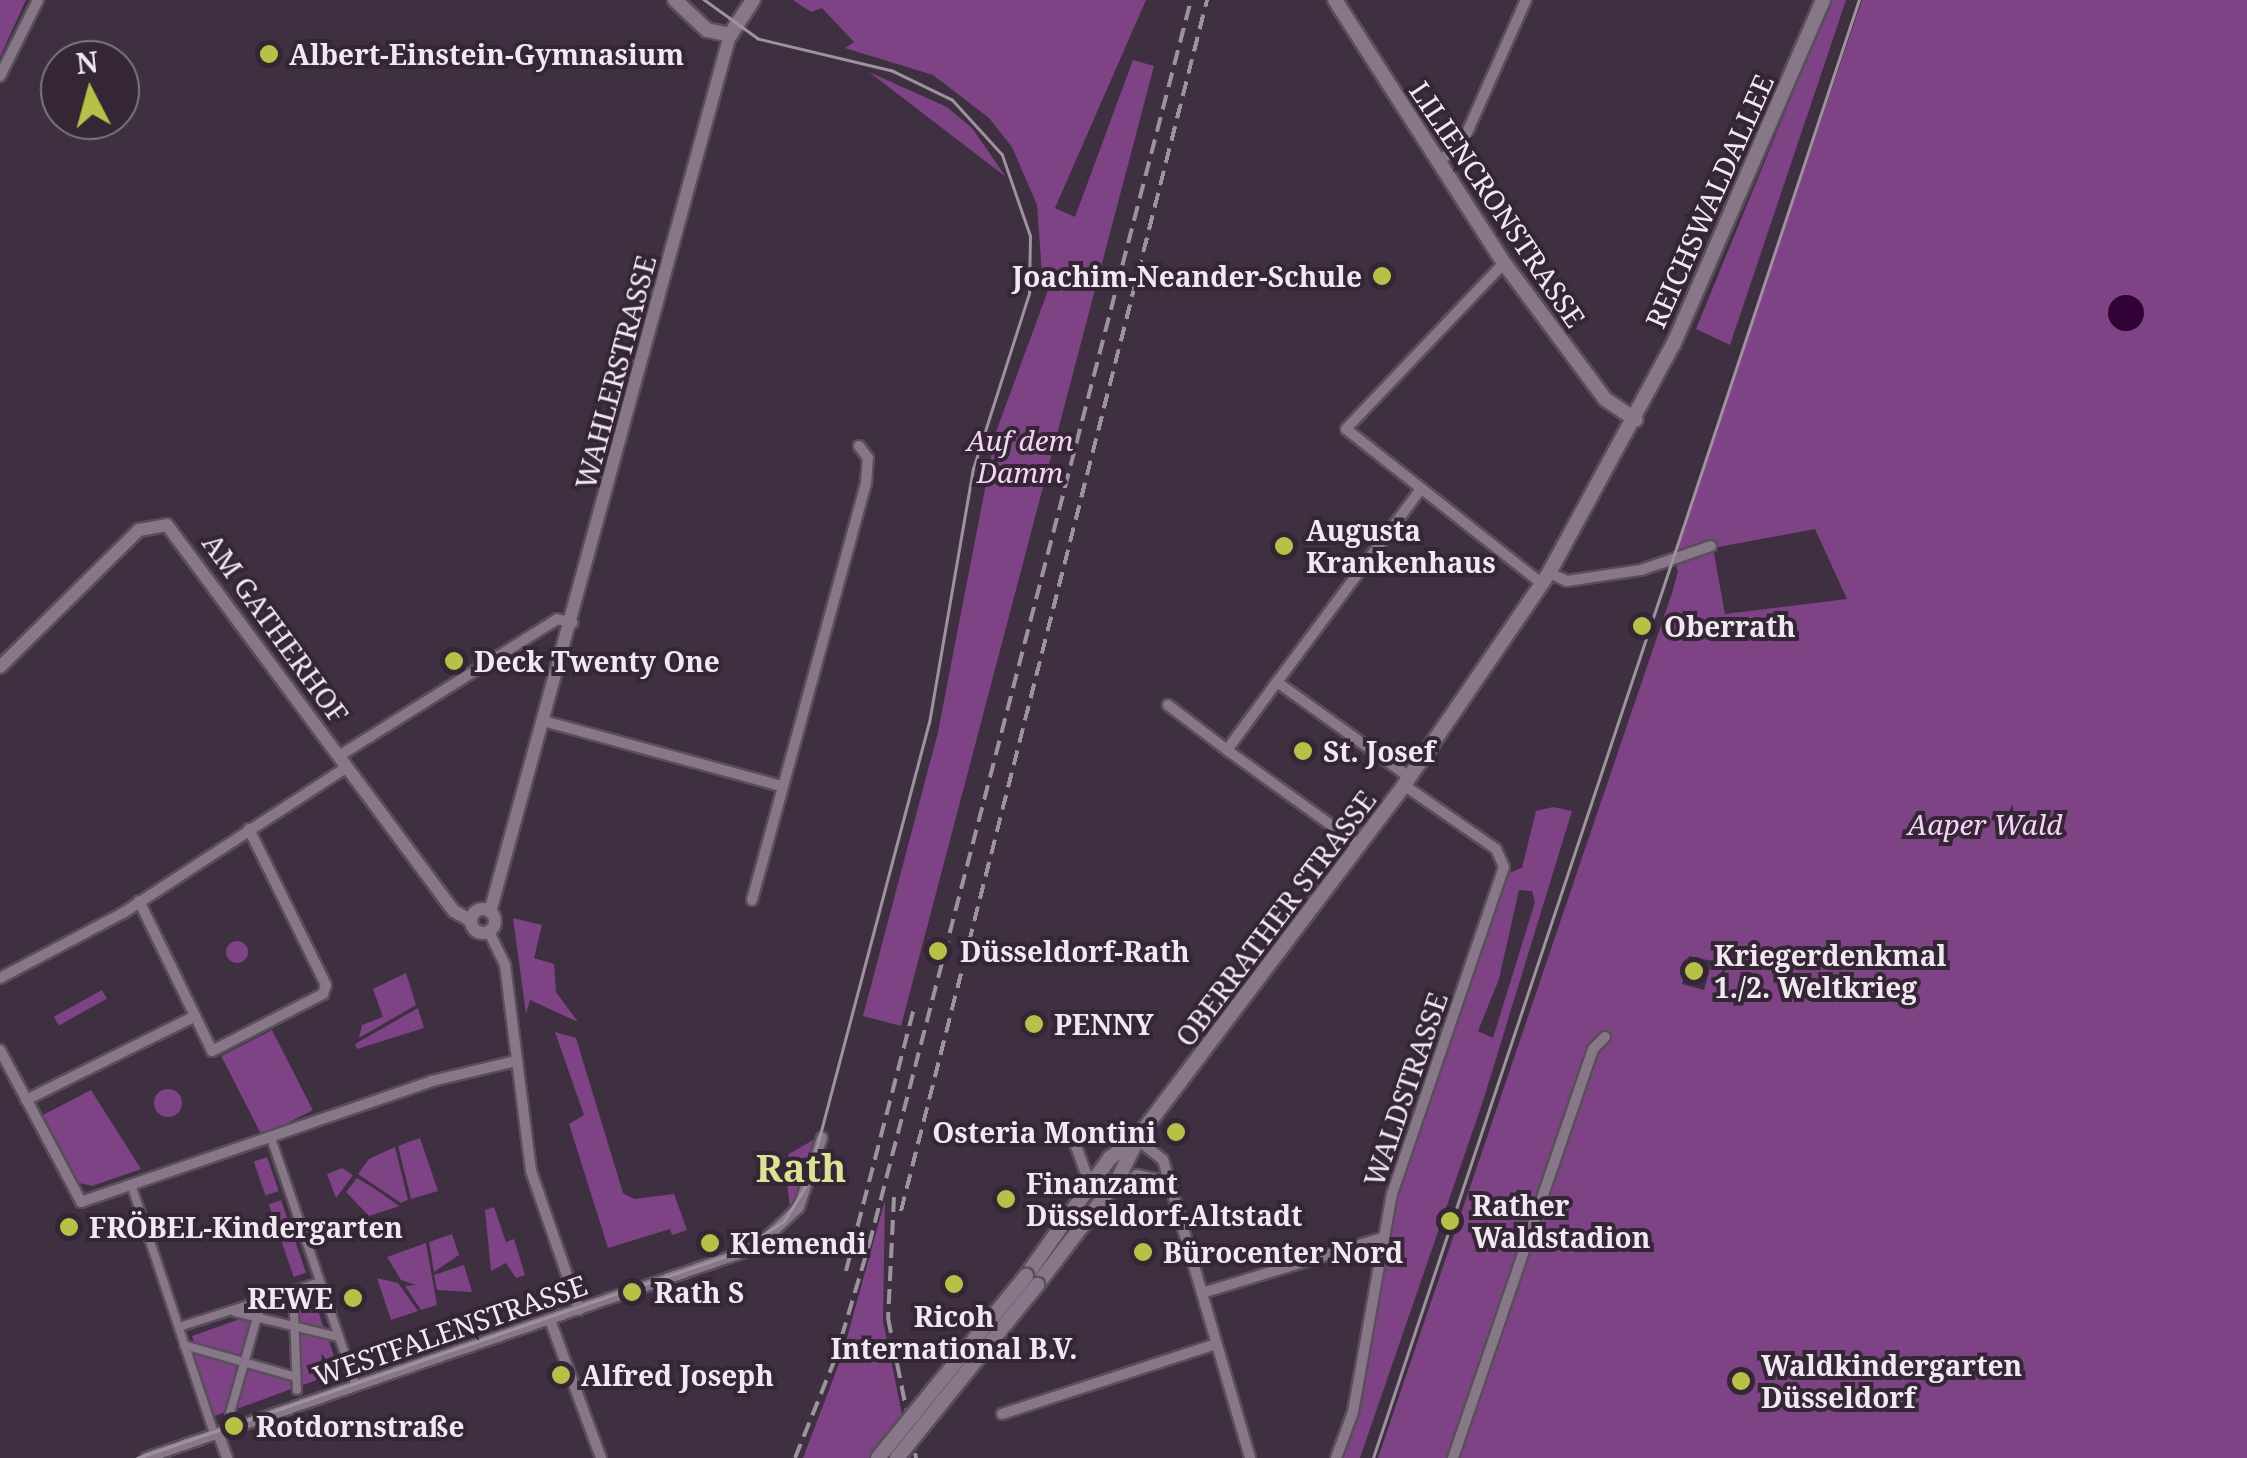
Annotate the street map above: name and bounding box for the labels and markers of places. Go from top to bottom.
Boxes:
place label: Albert-Einstein-Gymnasium [289,37,684,71]
marker: Albert-Einstein-Gymnasium [258,43,280,65]
place label: Joachim-Neander-Schule [1012,259,1362,293]
marker: Joachim-Neander-Schule [1371,265,1393,287]
place label: Augusta Krankenhaus [1306,513,1496,579]
marker: Augusta Krankenhaus [1271,533,1297,559]
place label: Oberrath [1664,609,1796,643]
marker: Oberrath [1629,613,1655,639]
place label: Deck Twenty One [474,644,720,678]
marker: Deck Twenty One [443,650,465,672]
place label: St. Josef [1323,734,1435,768]
marker: St. Josef [1292,740,1314,762]
place label: Düsseldorf-Rath [960,934,1190,968]
marker: Düsseldorf-Rath [925,938,951,964]
place label: Kriegerdenkmal 1./2. Weltkrieg [1714,938,1946,1004]
marker: Kriegerdenkmal 1./2. Weltkrieg [1683,960,1705,982]
place label: PENNY [1054,1007,1154,1041]
marker: PENNY [1023,1013,1045,1035]
place label: Osteria Montini [932,1115,1156,1149]
marker: Osteria Montini [1165,1121,1187,1143]
place label: Finanzamt Düsseldorf-Altstadt [1026,1166,1302,1232]
marker: Finanzamt Düsseldorf-Altstadt [995,1188,1017,1210]
place label: Rather Waldstadion [1472,1188,1650,1254]
marker: Rather Waldstadion [1437,1208,1463,1234]
place label: FRÖBEL-Kindergarten [89,1210,403,1244]
marker: FRÖBEL-Kindergarten [58,1216,80,1238]
place label: Klemendi [730,1226,867,1260]
marker: Klemendi [699,1232,721,1254]
place label: Bürocenter Nord [1163,1235,1403,1269]
marker: Bürocenter Nord [1132,1241,1154,1263]
marker: Ricoh International B.V. [943,1273,965,1295]
place label: Rath S [654,1275,744,1309]
marker: Rath S [619,1279,645,1305]
place label: REWE [247,1281,333,1315]
marker: REWE [342,1287,364,1309]
place label: Ricoh International B.V. [830,1299,1078,1365]
place label: Waldkindergarten Düsseldorf [1761,1348,2022,1414]
place label: Alfred Joseph [581,1358,774,1392]
marker: Alfred Joseph [550,1364,572,1386]
marker: Waldkindergarten Düsseldorf [1730,1370,1752,1392]
place label: Rotdornstraße [256,1409,465,1443]
marker: Rotdornstraße [221,1413,247,1439]

